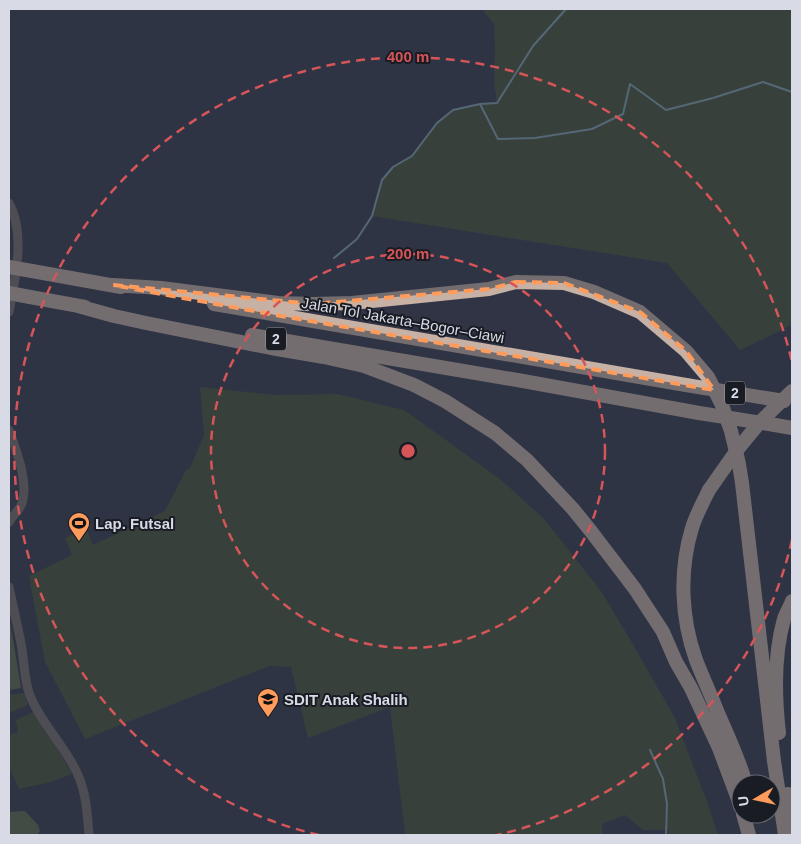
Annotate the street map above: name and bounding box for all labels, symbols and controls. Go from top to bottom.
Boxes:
text: 400 m [387,48,429,65]
text: 200 m [387,245,429,262]
street label: Jalan Tol Jakarta–Bogor–Ciawi [300,294,506,346]
road number: 2 [266,328,286,350]
road number: 2 [725,382,745,404]
centre of rings [399,442,417,460]
sports icon: Lap. Futsal [67,511,91,542]
place label: Lap. Futsal [95,515,174,532]
school or university icon: SDIT Anak Shalih [256,687,280,718]
place label: SDIT Anak Shalih [284,691,408,708]
north arrow [731,774,781,824]
text: U [734,795,752,807]

